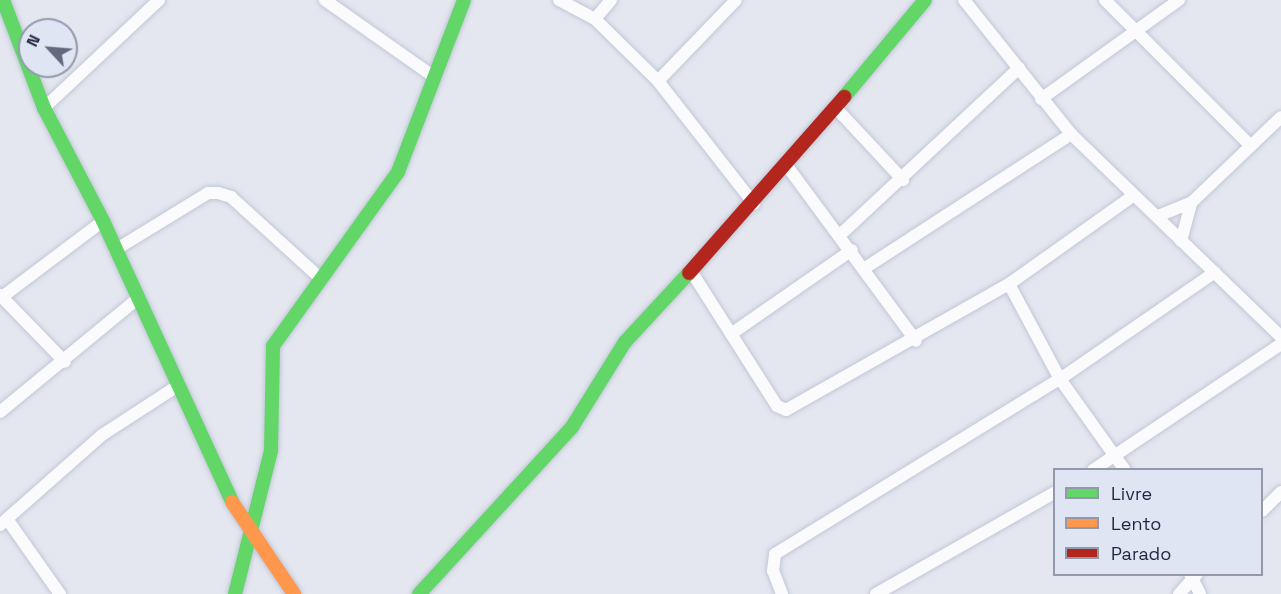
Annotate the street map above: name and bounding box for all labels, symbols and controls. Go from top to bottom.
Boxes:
north arrow [18,18,78,78]
text: N [21,31,45,50]
legend [1053,468,1263,576]
text: Livre [1111,482,1152,505]
text: Lento [1111,512,1161,535]
text: Parado [1111,542,1171,565]

